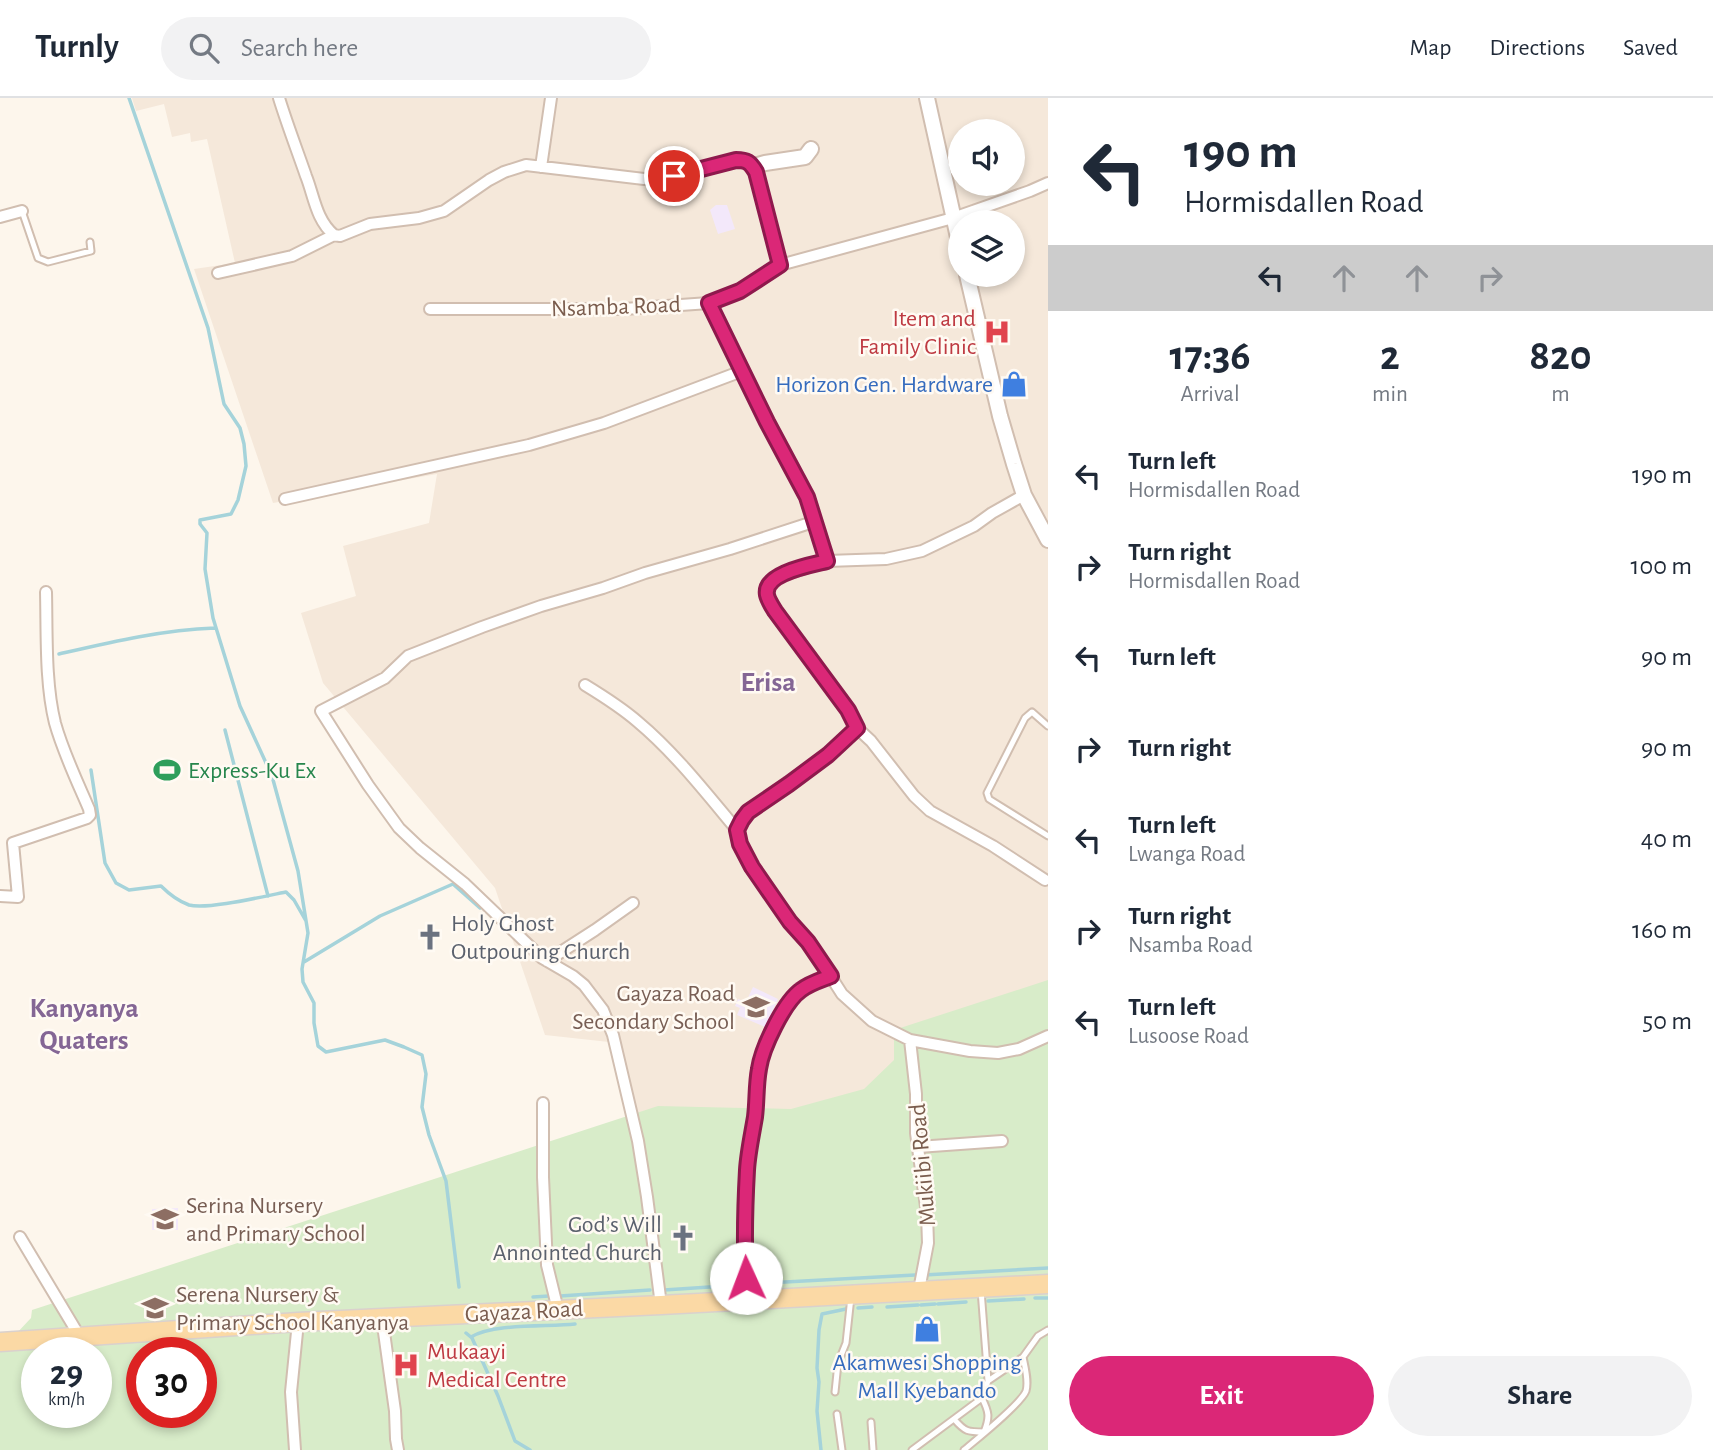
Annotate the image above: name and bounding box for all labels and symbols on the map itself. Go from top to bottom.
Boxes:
pin [644,146,704,206]
street label: Nsamba Road [551,293,681,321]
place label: Item and Family Clinic [859,307,976,359]
hospital icon: Item and Family Clinic [982,317,1012,347]
shop icon: Horizon Gen. Hardware [999,369,1029,399]
place label: Horizon Gen. Hardware [775,373,993,397]
district label: Erisa [740,669,796,697]
sports icon: Express-Ku Ex [152,755,182,785]
place label: Express-Ku Ex [188,759,317,783]
place label: Holy Ghost Outpouring Church [451,912,630,964]
church icon: Holy Ghost Outpouring Church [415,922,445,952]
place label: Gayaza Road Secondary School [572,982,735,1034]
school or university icon: Gayaza Road Secondary School [741,992,771,1022]
district label: Kanyanya Quaters [29,995,139,1055]
street label: Mukiibi Road [906,1103,940,1227]
place label: Serina Nursery and Primary School [186,1194,366,1246]
school or university icon: Serina Nursery and Primary School [150,1204,180,1234]
place label: God’s Will Annointed Church [493,1213,662,1265]
church icon: God’s Will Annointed Church [668,1223,698,1253]
position arrow [709,1241,783,1315]
place label: Serena Nursery & Primary School Kanyanya [176,1283,409,1335]
school or university icon: Serena Nursery & Primary School Kanyanya [140,1293,170,1323]
street label: Gayaza Road [464,1297,584,1327]
shop icon: Akamwesi Shopping Mall Kyebando [912,1314,942,1344]
speed limit sign: 30 [126,1337,217,1428]
place label: Mukaayi Medical Centre [427,1340,567,1392]
hospital icon: Mukaayi Medical Centre [391,1350,421,1380]
place label: Akamwesi Shopping Mall Kyebando [832,1351,1022,1403]

